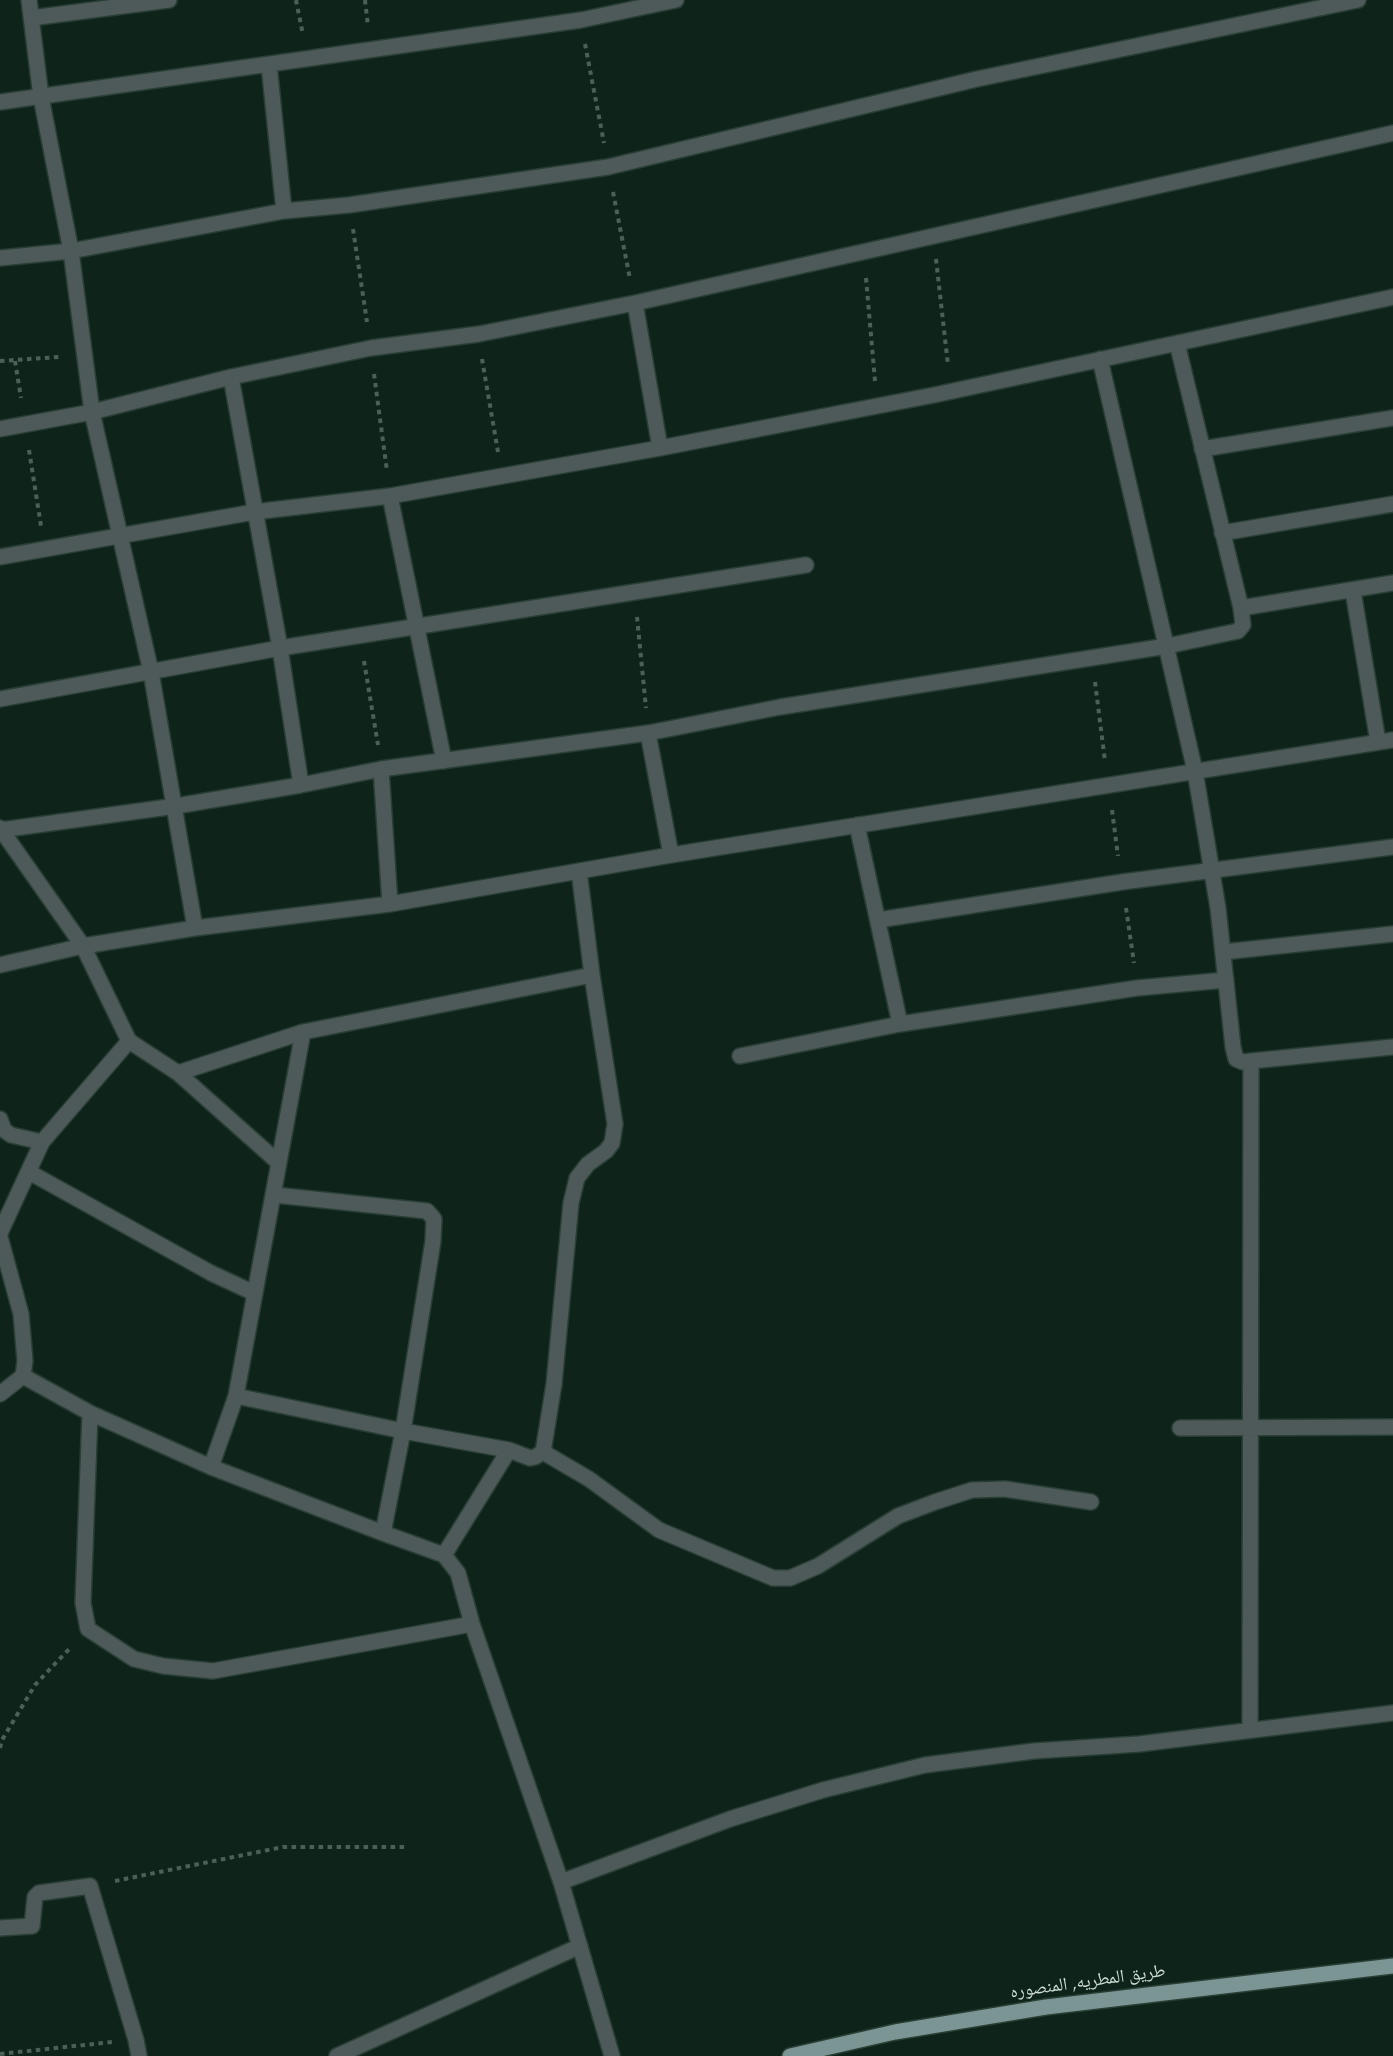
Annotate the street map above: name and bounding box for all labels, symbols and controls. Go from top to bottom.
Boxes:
street label: طريق المطريه, المنصوره [1009,1961,1167,2005]

